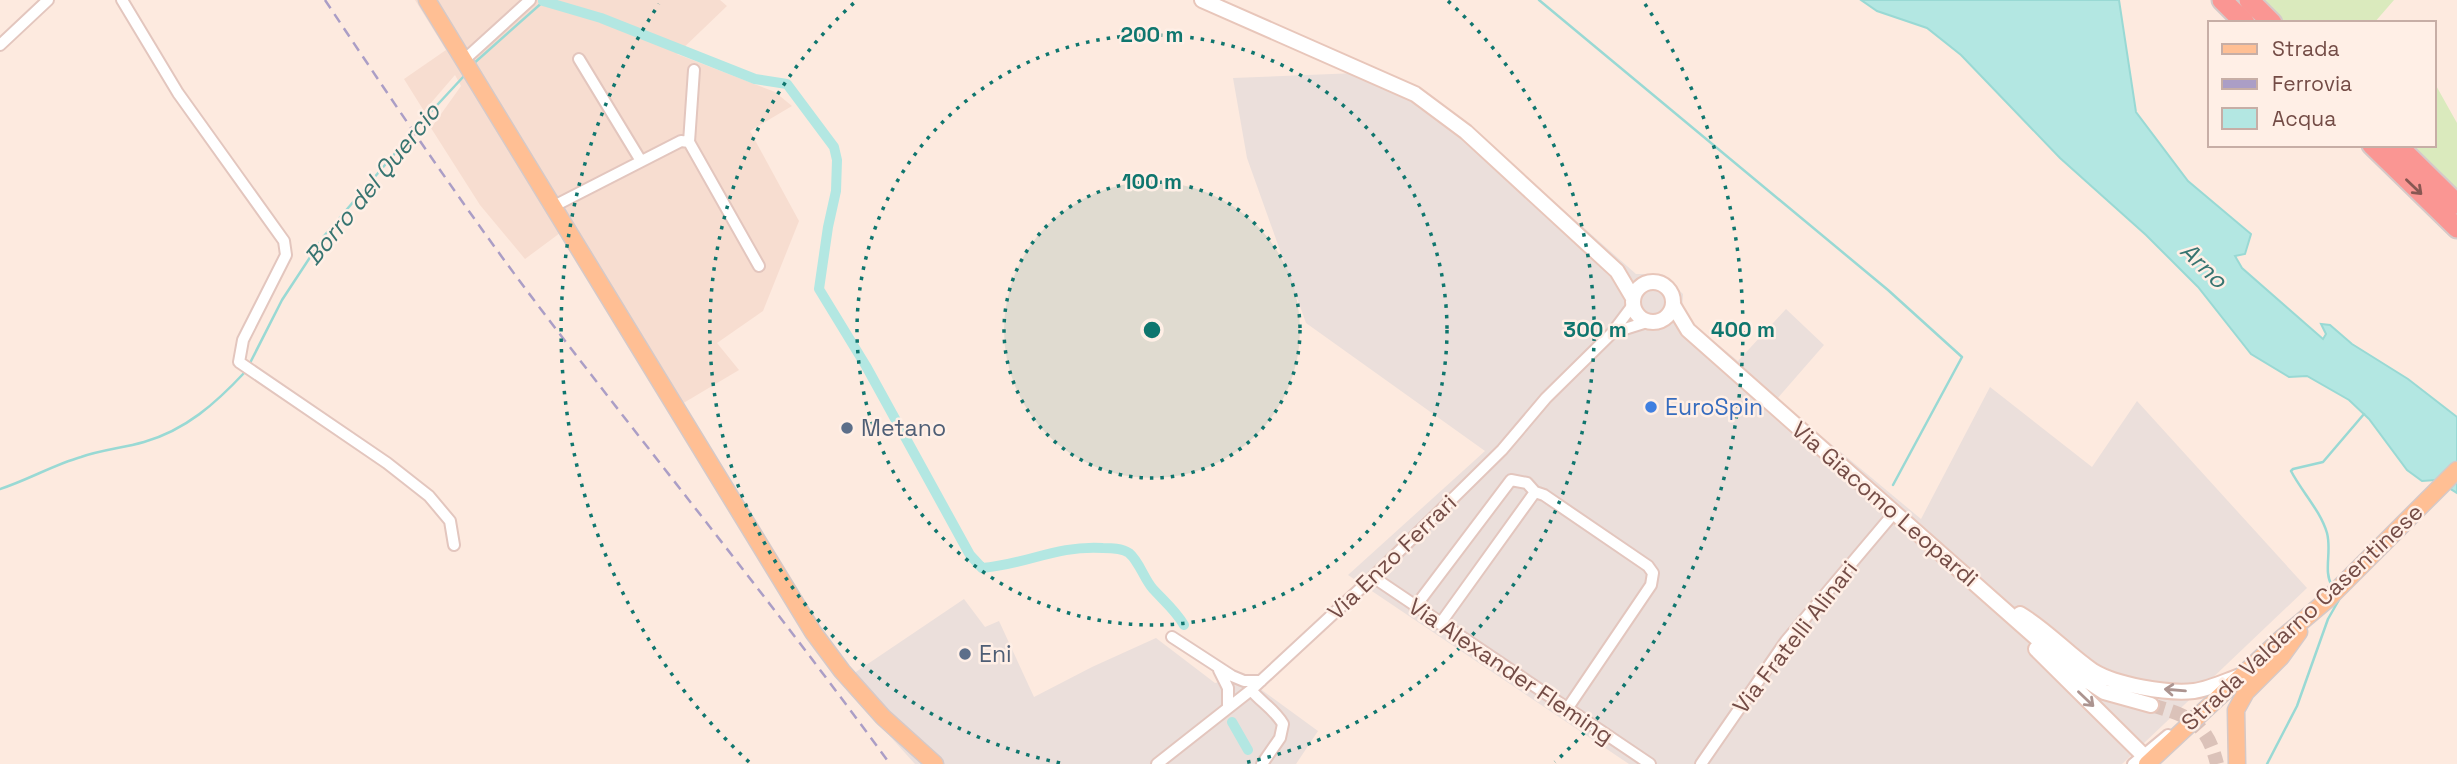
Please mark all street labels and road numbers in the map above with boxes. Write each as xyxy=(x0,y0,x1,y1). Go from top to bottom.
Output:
street label: Via Giacomo Leopardi xyxy=(1785,415,1985,593)
street label: Via Enzo Ferrari xyxy=(1321,488,1463,626)
street label: Strada Valdarno Casentinese xyxy=(2175,497,2429,737)
street label: Via Fratelli Alinari xyxy=(1726,555,1864,719)
street label: Via Alexander Fleming xyxy=(1403,591,1619,751)

